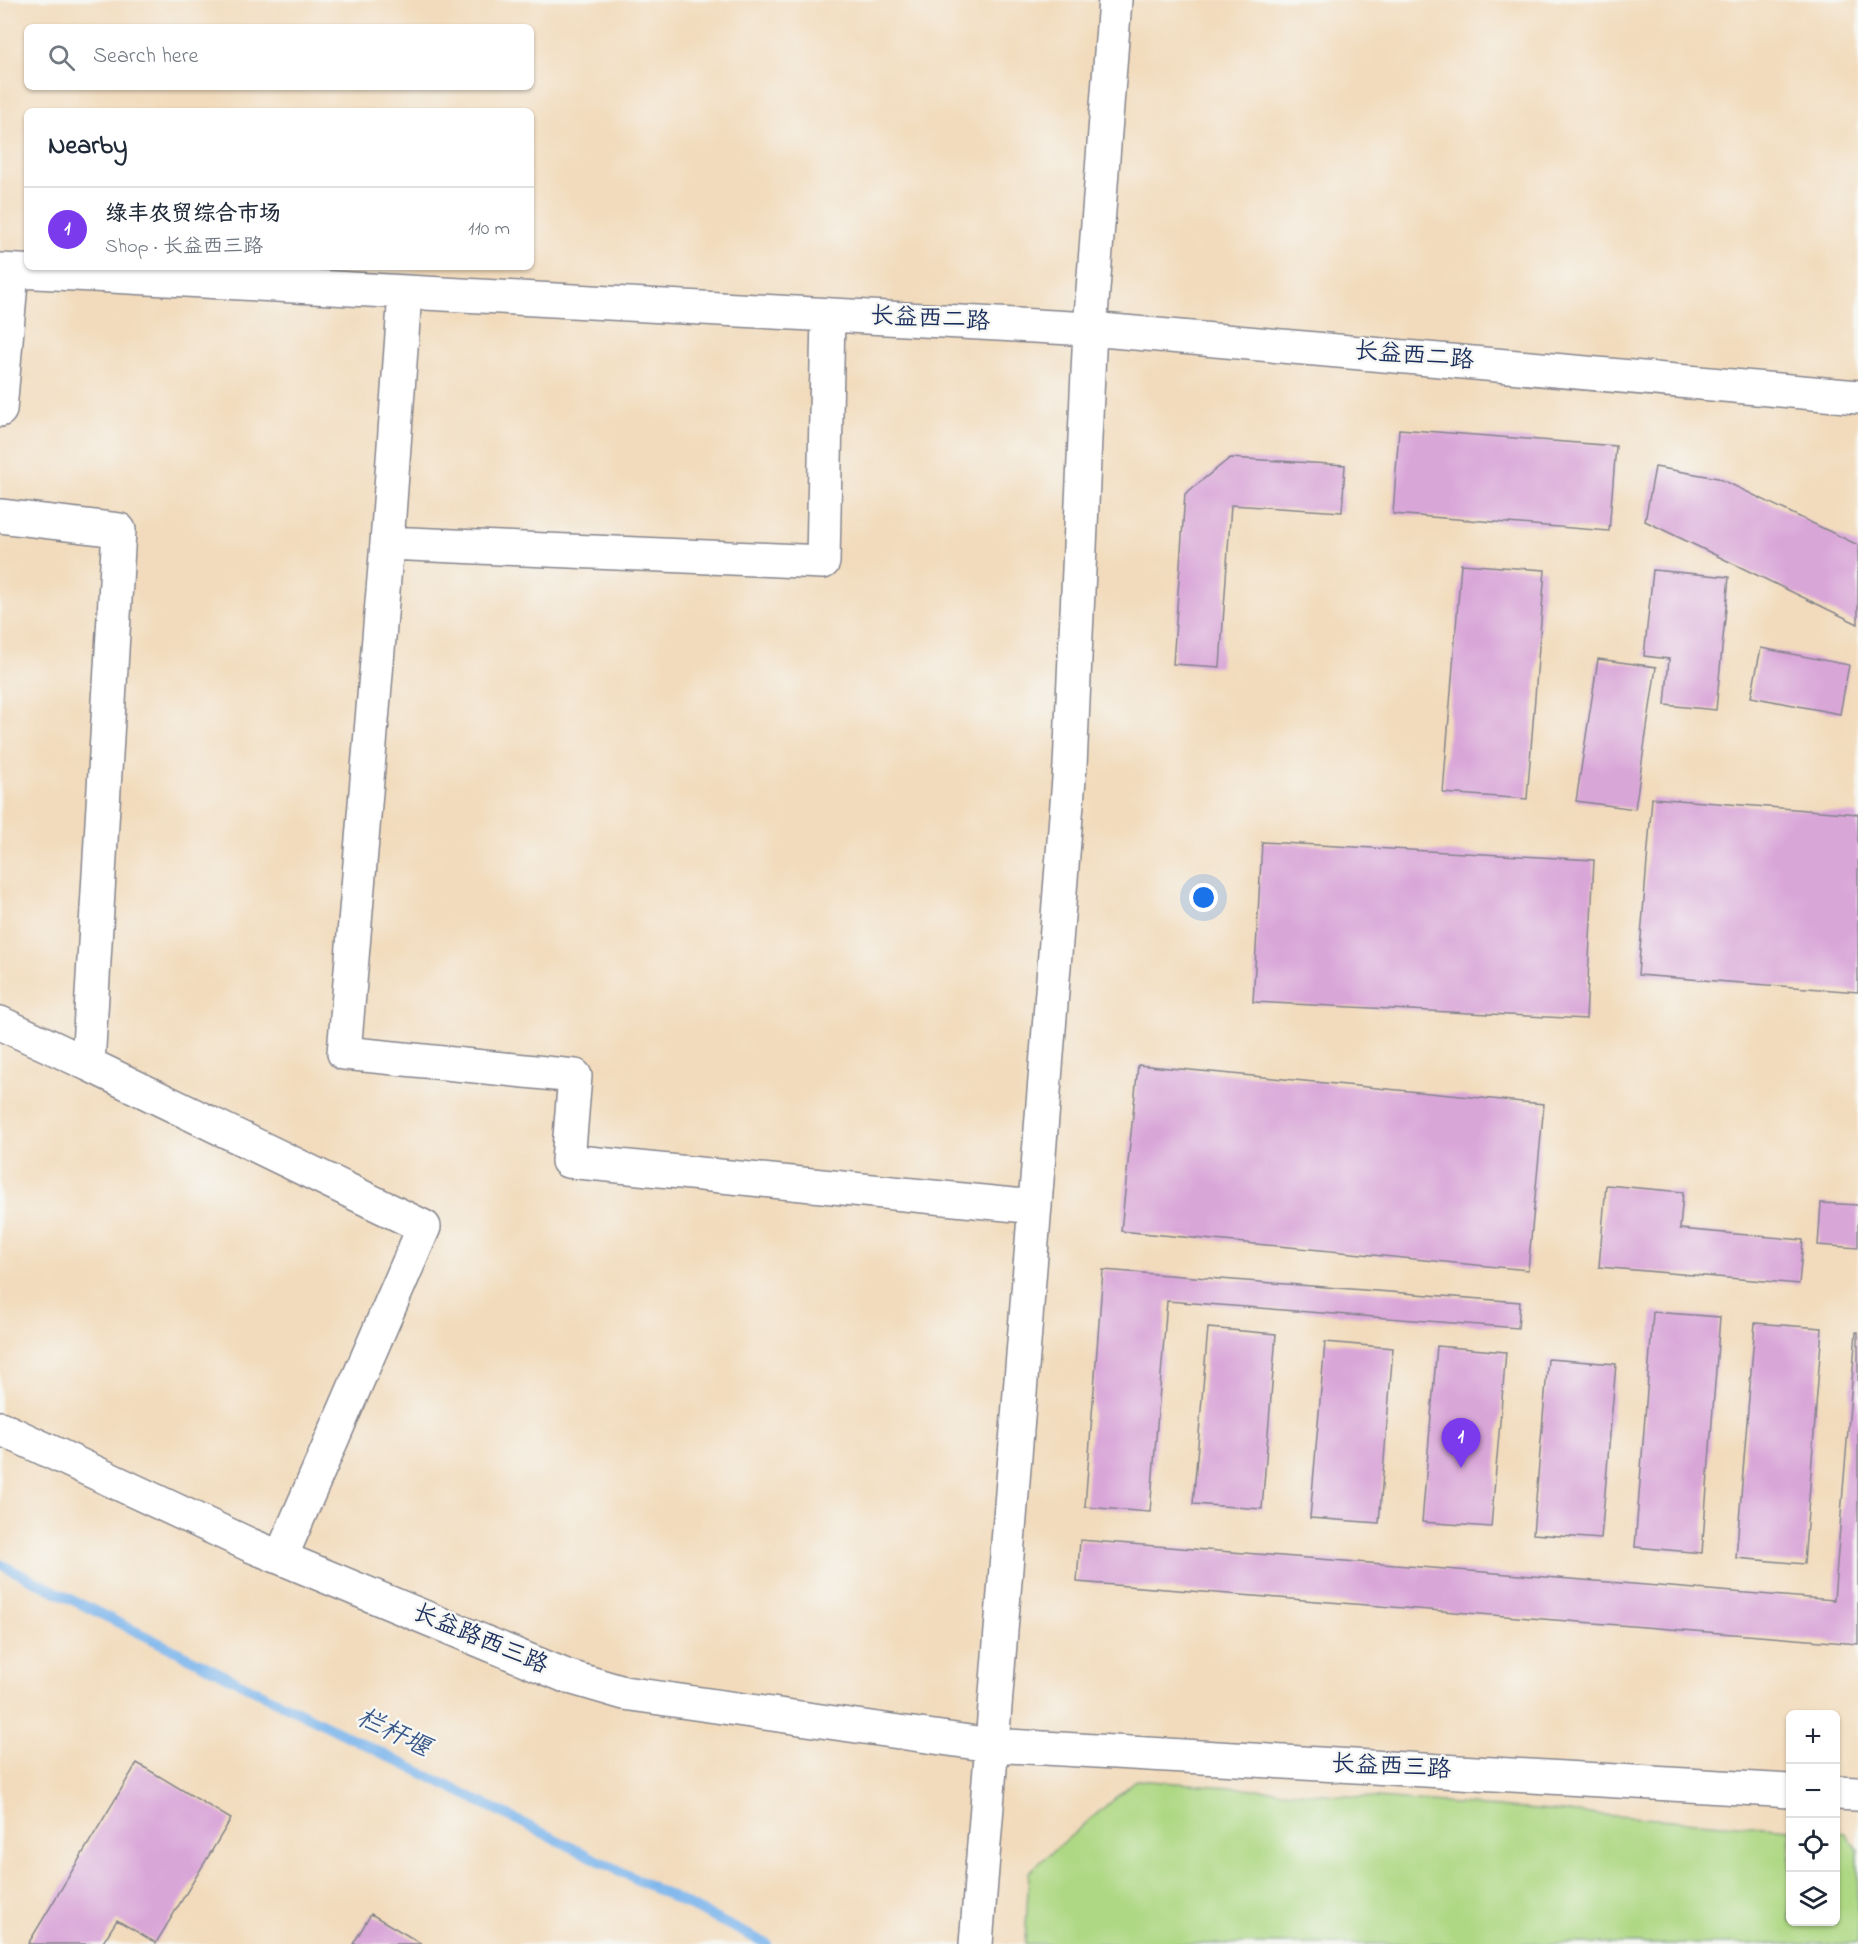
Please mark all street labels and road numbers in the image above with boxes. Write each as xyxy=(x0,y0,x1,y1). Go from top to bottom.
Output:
street label: 长益西二路 xyxy=(869,299,991,341)
street label: 长益西二路 xyxy=(1353,334,1475,380)
street label: 长益路西三路 xyxy=(407,1596,553,1684)
street label: 长益西三路 xyxy=(1330,1747,1452,1789)

